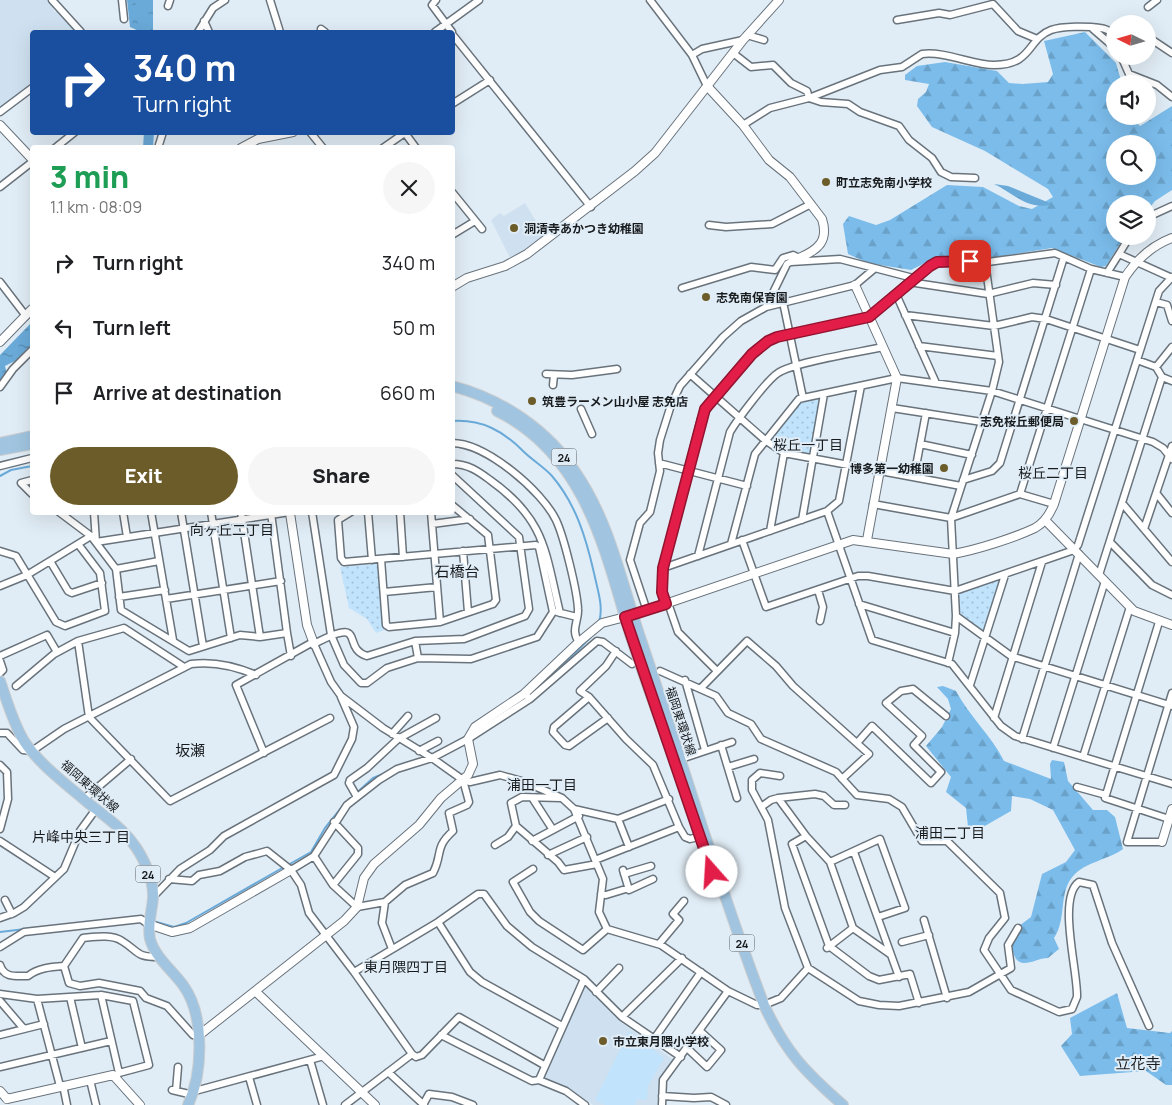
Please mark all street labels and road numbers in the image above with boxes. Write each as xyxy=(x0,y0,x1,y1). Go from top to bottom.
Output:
road number: 24 xyxy=(552,448,576,466)
street label: 福岡東環状線 xyxy=(662,684,700,758)
street label: 福岡東環状線 xyxy=(57,756,123,816)
road number: 24 xyxy=(136,866,160,882)
road number: 24 xyxy=(730,934,754,951)

